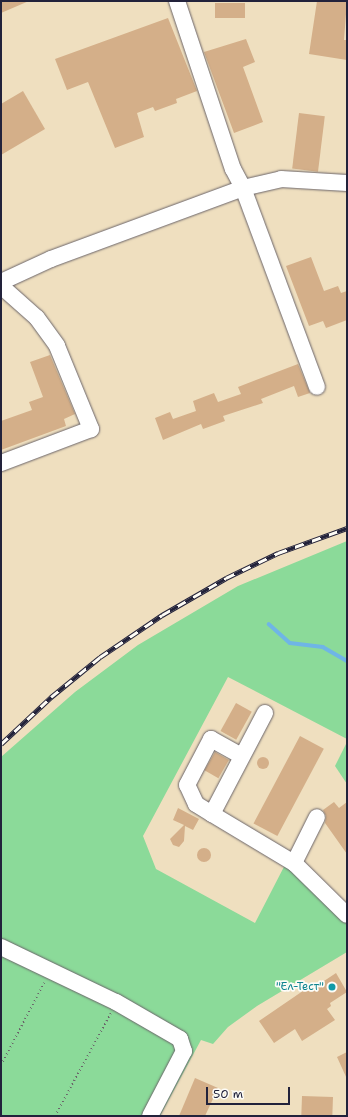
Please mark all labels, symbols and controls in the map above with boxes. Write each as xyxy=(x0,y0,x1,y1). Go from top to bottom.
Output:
place label: "Ел-Тест" xyxy=(276,980,324,994)
marker: "Ел-Тест" xyxy=(327,982,337,992)
scale bar xyxy=(208,1079,292,1105)
text: 50 m xyxy=(213,1086,243,1102)

